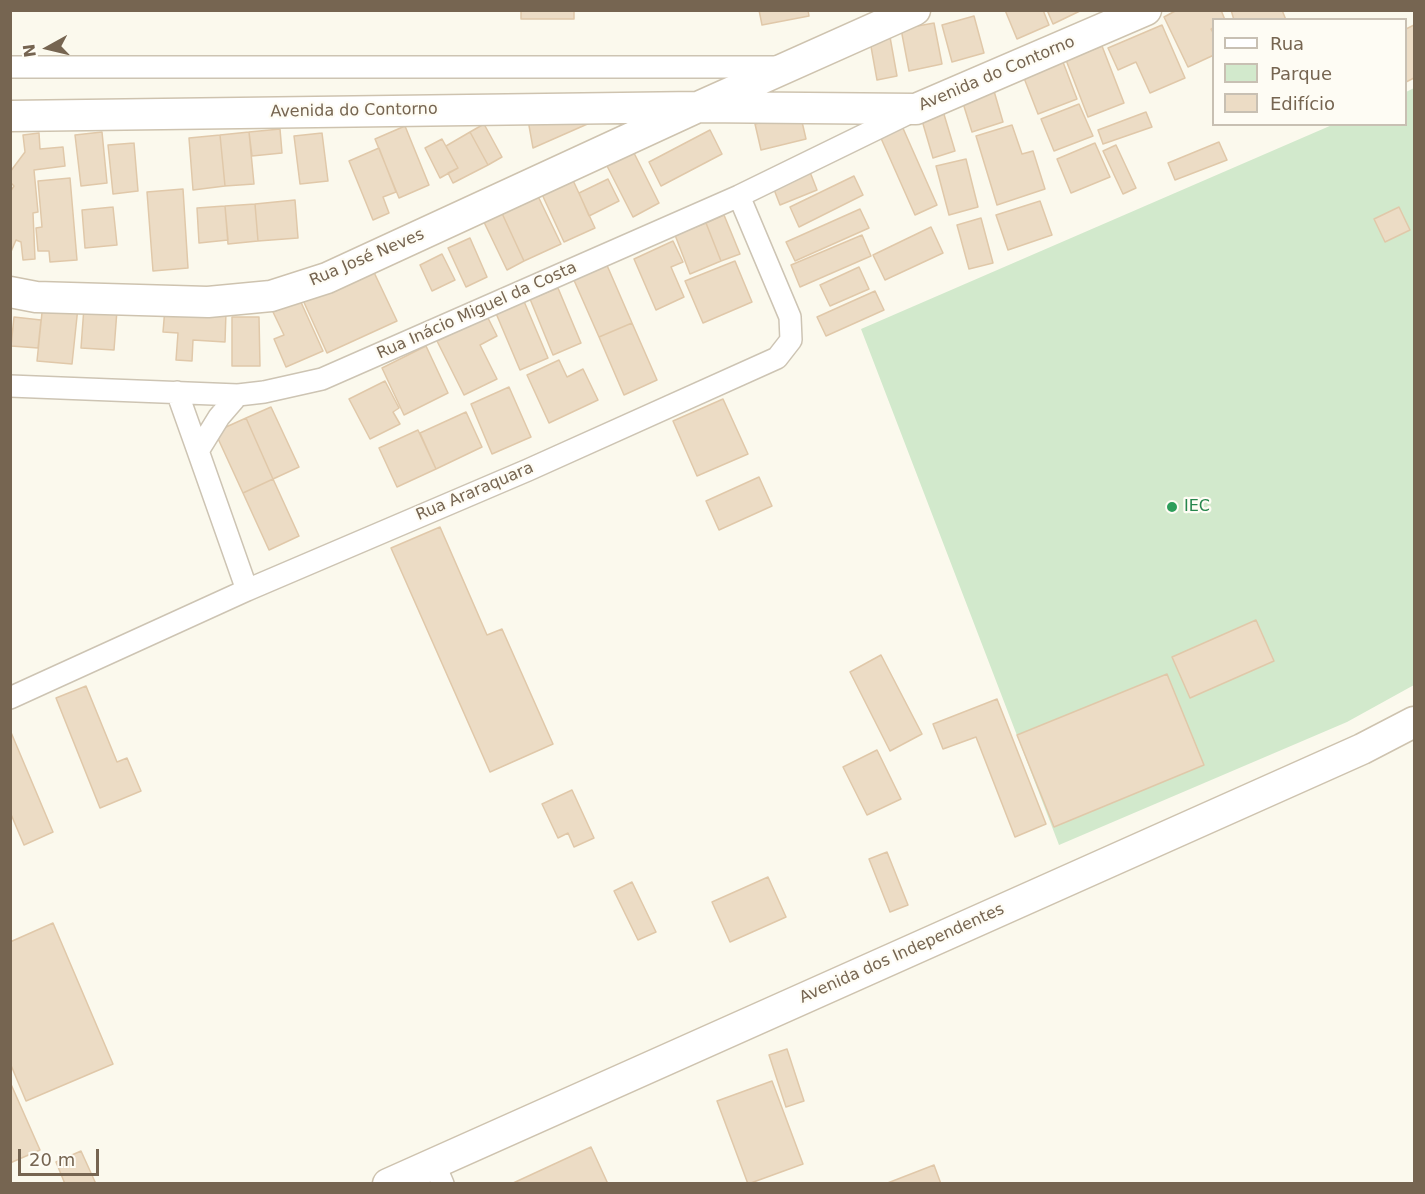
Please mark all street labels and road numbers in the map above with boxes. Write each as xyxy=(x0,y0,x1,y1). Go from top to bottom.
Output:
street label: Avenida do Contorno xyxy=(916,32,1078,116)
street label: Avenida do Contorno xyxy=(270,100,438,122)
street label: Rua José Neves xyxy=(307,225,427,291)
street label: Rua Inácio Miguel da Costa xyxy=(374,258,580,364)
street label: Rua Araraquara xyxy=(413,459,537,525)
street label: Avenida dos Independentes xyxy=(797,900,1007,1008)

